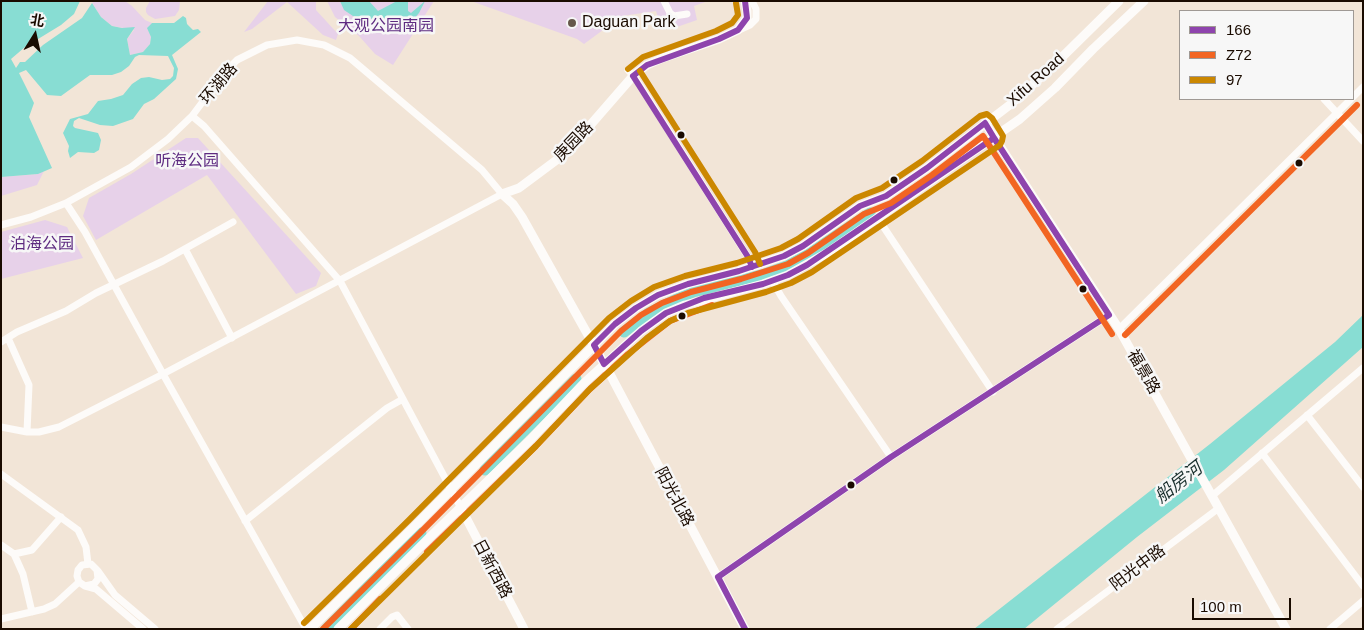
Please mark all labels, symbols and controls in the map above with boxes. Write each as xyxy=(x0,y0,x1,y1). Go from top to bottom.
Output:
north arrow xyxy=(10,10,60,60)
legend xyxy=(1179,10,1354,100)
text: 北 xyxy=(29,11,46,29)
place label: Daguan Park xyxy=(582,13,675,33)
park label: 大观公园南园 xyxy=(338,17,434,37)
marker: Daguan Park xyxy=(566,17,578,29)
text: 166 xyxy=(1226,21,1251,38)
text: Z72 xyxy=(1226,46,1252,63)
street label: Xifu Road xyxy=(1003,49,1069,111)
street label: 环湖路 xyxy=(196,59,242,109)
text: 97 xyxy=(1226,71,1243,88)
street label: 庚园路 xyxy=(550,118,598,166)
unlabelled marker xyxy=(676,130,686,140)
park label: 听海公园 xyxy=(155,152,219,172)
unlabelled marker xyxy=(1294,158,1304,168)
unlabelled marker xyxy=(889,175,899,185)
park label: 泊海公园 xyxy=(10,235,74,255)
unlabelled marker xyxy=(1078,284,1088,294)
unlabelled marker xyxy=(677,311,687,321)
street label: 福景路 xyxy=(1123,346,1163,398)
water label: 船房河 xyxy=(1151,458,1207,508)
street label: 阳光北路 xyxy=(651,464,697,530)
unlabelled marker xyxy=(846,480,856,490)
street label: 日新西路 xyxy=(469,536,515,602)
street label: 阳光中路 xyxy=(1107,541,1169,595)
scale bar xyxy=(1194,588,1293,620)
text: 100 m xyxy=(1200,598,1242,615)

